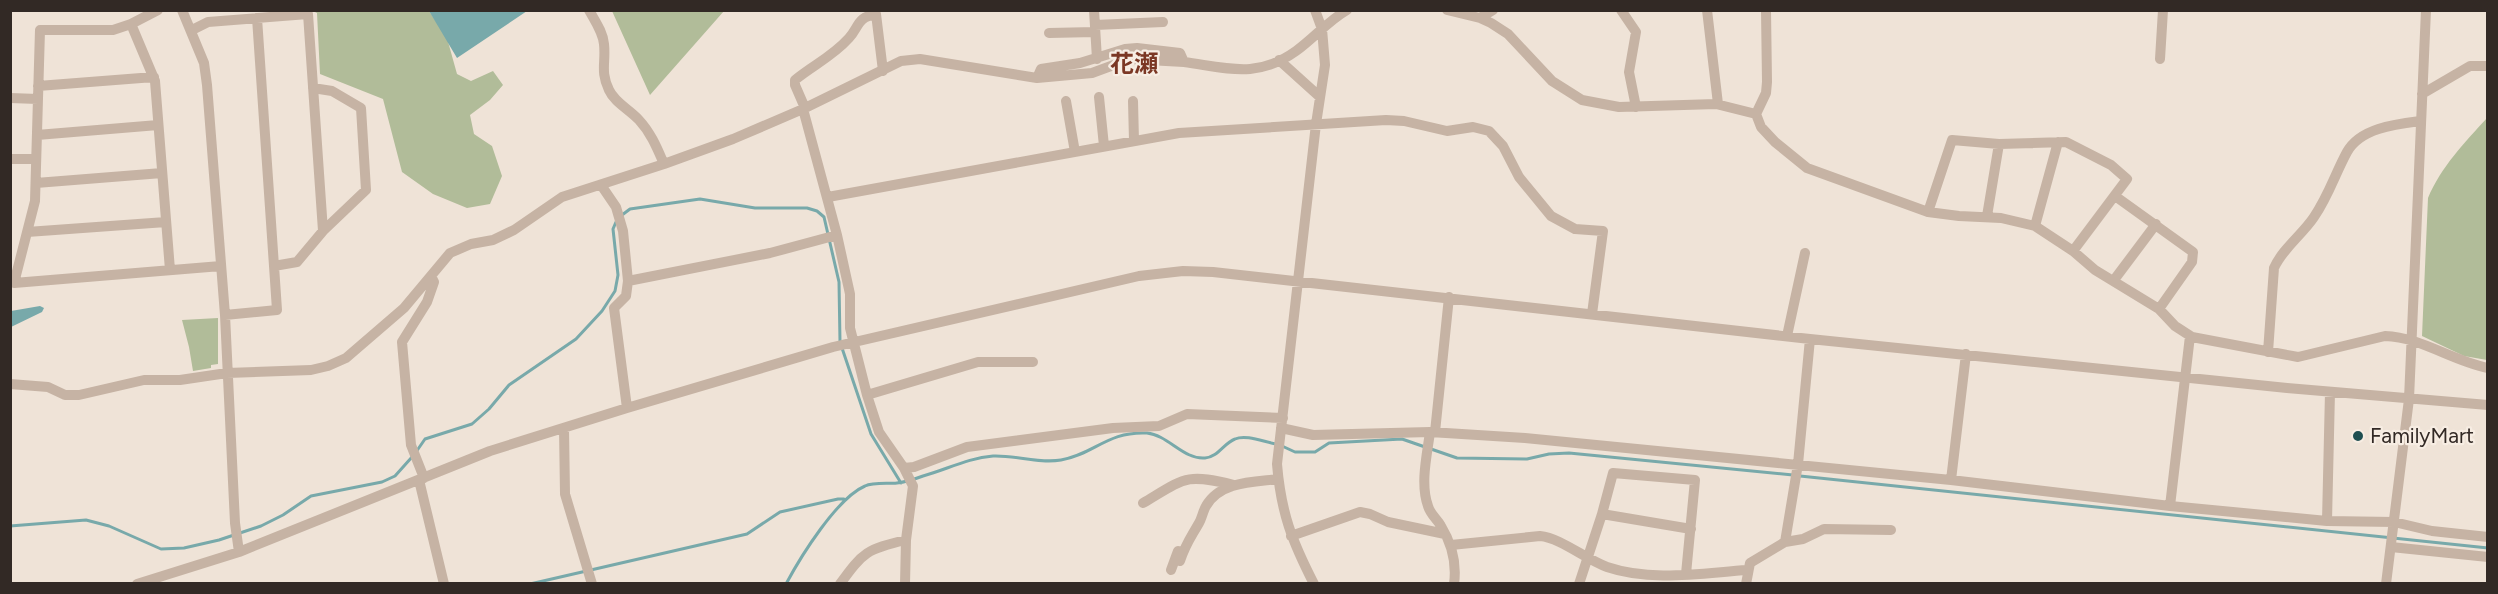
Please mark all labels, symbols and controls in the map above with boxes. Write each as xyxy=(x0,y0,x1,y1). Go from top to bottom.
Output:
district label: 花瀬 xyxy=(1110,49,1158,78)
place label: FamilyMart xyxy=(2370,423,2474,448)
marker: FamilyMart xyxy=(2351,429,2365,443)

